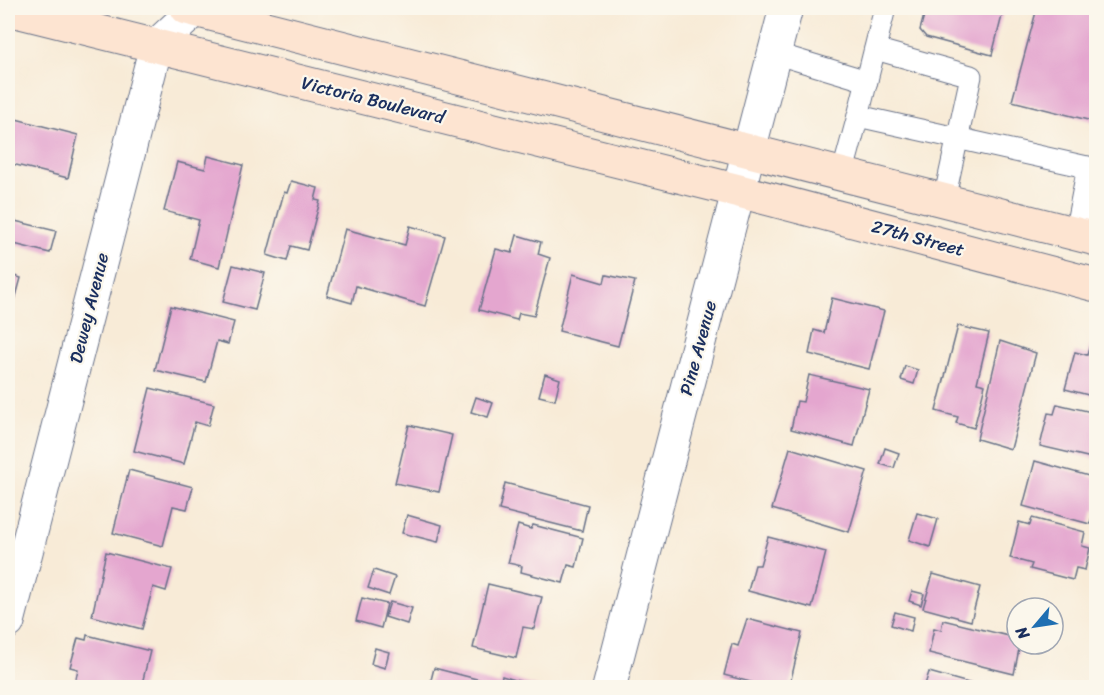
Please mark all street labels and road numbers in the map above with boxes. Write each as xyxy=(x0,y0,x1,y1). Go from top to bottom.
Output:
street label: Victoria Boulevard xyxy=(298,67,449,134)
street label: 27th Street xyxy=(868,210,968,266)
street label: Dewey Avenue xyxy=(60,249,118,367)
street label: Pine Avenue xyxy=(670,297,726,399)

